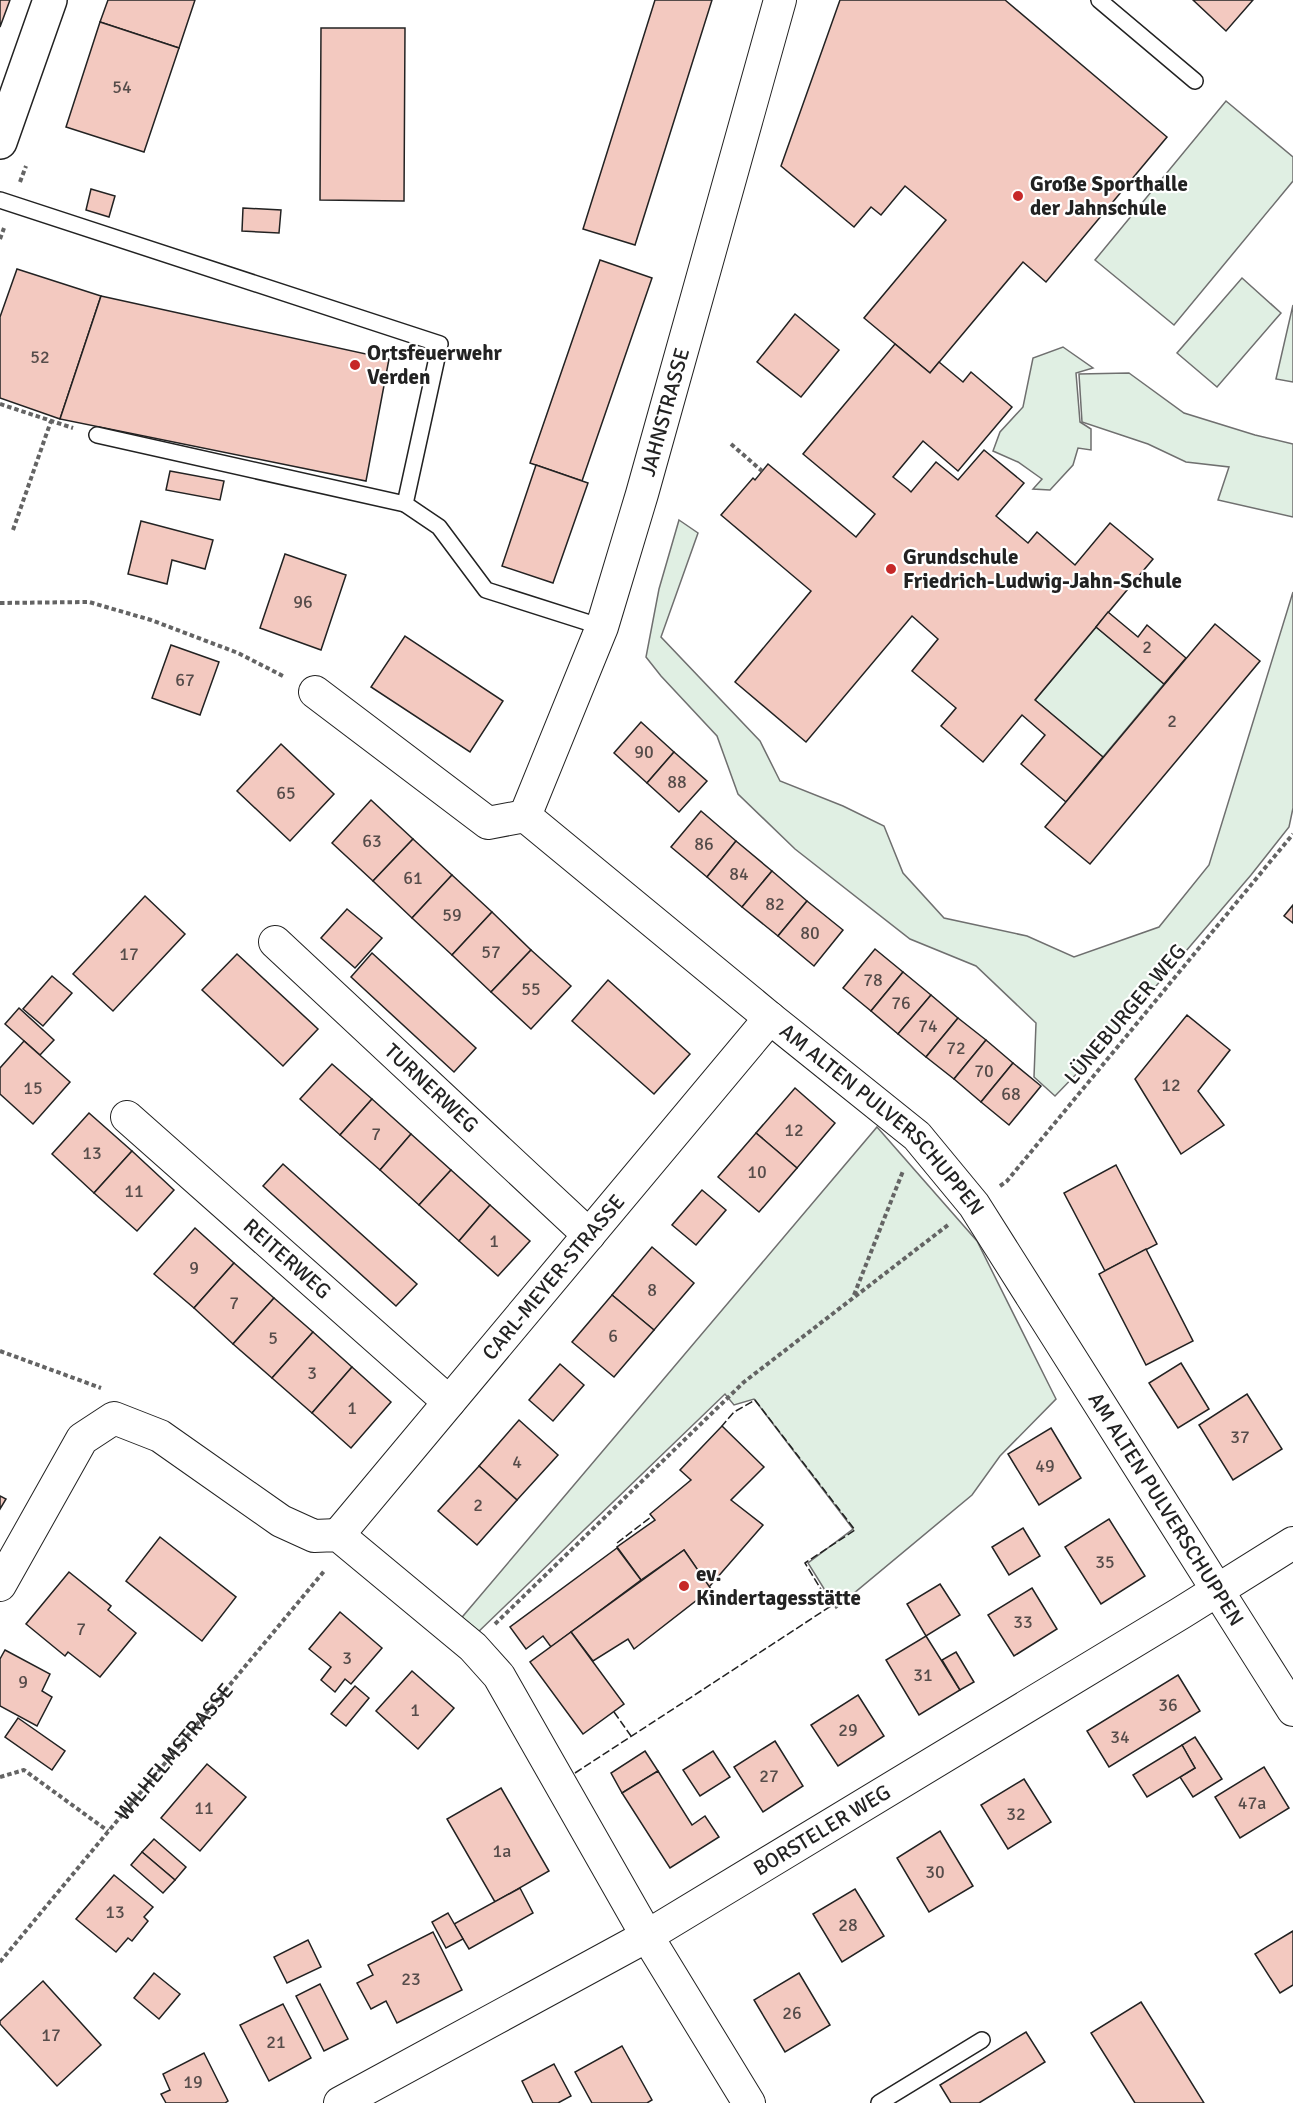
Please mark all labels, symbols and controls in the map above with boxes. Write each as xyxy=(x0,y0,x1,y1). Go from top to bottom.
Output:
house number: 54 xyxy=(112,76,132,98)
place label: Große Sporthalle der Jahnschule xyxy=(1030,171,1188,221)
marker: Große Sporthalle der Jahnschule xyxy=(1011,189,1025,203)
place label: Ortsfeuerwehr Verden xyxy=(367,340,503,390)
street label: JAHNSTRASSE xyxy=(635,345,695,479)
house number: 52 xyxy=(30,346,50,368)
marker: Ortsfeuerwehr Verden xyxy=(348,358,362,372)
place label: Grundschule Friedrich-Ludwig-Jahn-Schule xyxy=(903,544,1182,594)
marker: Grundschule Friedrich-Ludwig-Jahn-Schule xyxy=(884,562,898,576)
house number: 96 xyxy=(293,591,313,613)
house number: 2 xyxy=(1142,636,1152,658)
house number: 67 xyxy=(175,669,195,691)
house number: 2 xyxy=(1167,710,1177,732)
house number: 90 xyxy=(634,741,654,763)
house number: 88 xyxy=(667,771,687,793)
house number: 65 xyxy=(276,782,296,804)
house number: 63 xyxy=(362,830,382,852)
house number: 86 xyxy=(694,833,714,855)
house number: 84 xyxy=(729,863,749,885)
house number: 61 xyxy=(403,867,423,889)
house number: 82 xyxy=(765,893,785,915)
house number: 59 xyxy=(442,904,462,926)
house number: 80 xyxy=(800,922,820,944)
street label: LÜNEBURGER WEG xyxy=(1059,938,1191,1090)
house number: 57 xyxy=(481,941,501,963)
house number: 17 xyxy=(119,943,139,965)
house number: 78 xyxy=(863,969,883,991)
house number: 55 xyxy=(521,978,541,1000)
house number: 76 xyxy=(891,992,911,1014)
house number: 74 xyxy=(918,1015,938,1037)
street label: AM ALTEN PULVERSCHUPPEN xyxy=(774,1018,990,1220)
house number: 72 xyxy=(946,1037,966,1059)
street label: TURNERWEG xyxy=(379,1038,484,1138)
house number: 70 xyxy=(974,1060,994,1082)
house number: 12 xyxy=(1161,1074,1181,1096)
house number: 15 xyxy=(23,1077,43,1099)
house number: 68 xyxy=(1001,1083,1021,1105)
house number: 12 xyxy=(784,1119,804,1141)
house number: 7 xyxy=(371,1123,381,1145)
house number: 13 xyxy=(82,1142,102,1164)
house number: 10 xyxy=(747,1161,767,1183)
house number: 11 xyxy=(124,1180,144,1202)
street label: CARL-MEYER-STRASSE xyxy=(477,1189,630,1365)
street label: REITERWEG xyxy=(238,1213,336,1305)
house number: 1 xyxy=(489,1230,499,1252)
house number: 9 xyxy=(189,1257,199,1279)
house number: 8 xyxy=(647,1279,657,1301)
house number: 7 xyxy=(229,1292,239,1314)
house number: 6 xyxy=(608,1325,618,1347)
house number: 5 xyxy=(268,1327,278,1349)
house number: 3 xyxy=(307,1362,317,1384)
street label: AM ALTEN PULVERSCHUPPEN xyxy=(1083,1388,1250,1631)
house number: 1 xyxy=(347,1397,357,1419)
house number: 37 xyxy=(1230,1426,1250,1448)
house number: 4 xyxy=(512,1451,522,1473)
house number: 49 xyxy=(1035,1455,1055,1477)
house number: 2 xyxy=(473,1494,483,1516)
house number: 35 xyxy=(1095,1551,1115,1573)
place label: ev. Kindertagesstätte xyxy=(696,1561,861,1611)
marker: ev. Kindertagesstätte xyxy=(677,1579,691,1593)
house number: 33 xyxy=(1013,1611,1033,1633)
house number: 7 xyxy=(76,1618,86,1640)
house number: 3 xyxy=(342,1647,352,1669)
house number: 31 xyxy=(913,1664,933,1686)
house number: 9 xyxy=(18,1671,28,1693)
street label: WILHELMSTRASSE xyxy=(110,1678,239,1826)
house number: 36 xyxy=(1158,1694,1178,1716)
house number: 1 xyxy=(410,1699,420,1721)
house number: 29 xyxy=(838,1719,858,1741)
house number: 34 xyxy=(1110,1726,1130,1748)
house number: 27 xyxy=(759,1765,779,1787)
street label: BORSTELER WEG xyxy=(749,1779,895,1881)
house number: 47a xyxy=(1238,1792,1266,1814)
house number: 11 xyxy=(194,1797,214,1819)
house number: 32 xyxy=(1006,1803,1026,1825)
house number: 1a xyxy=(493,1840,511,1862)
house number: 30 xyxy=(925,1861,945,1883)
house number: 13 xyxy=(105,1901,125,1923)
house number: 28 xyxy=(838,1914,858,1936)
house number: 23 xyxy=(401,1968,421,1990)
house number: 26 xyxy=(782,2002,802,2024)
house number: 17 xyxy=(41,2024,61,2046)
house number: 21 xyxy=(266,2031,286,2053)
house number: 19 xyxy=(183,2071,203,2093)

